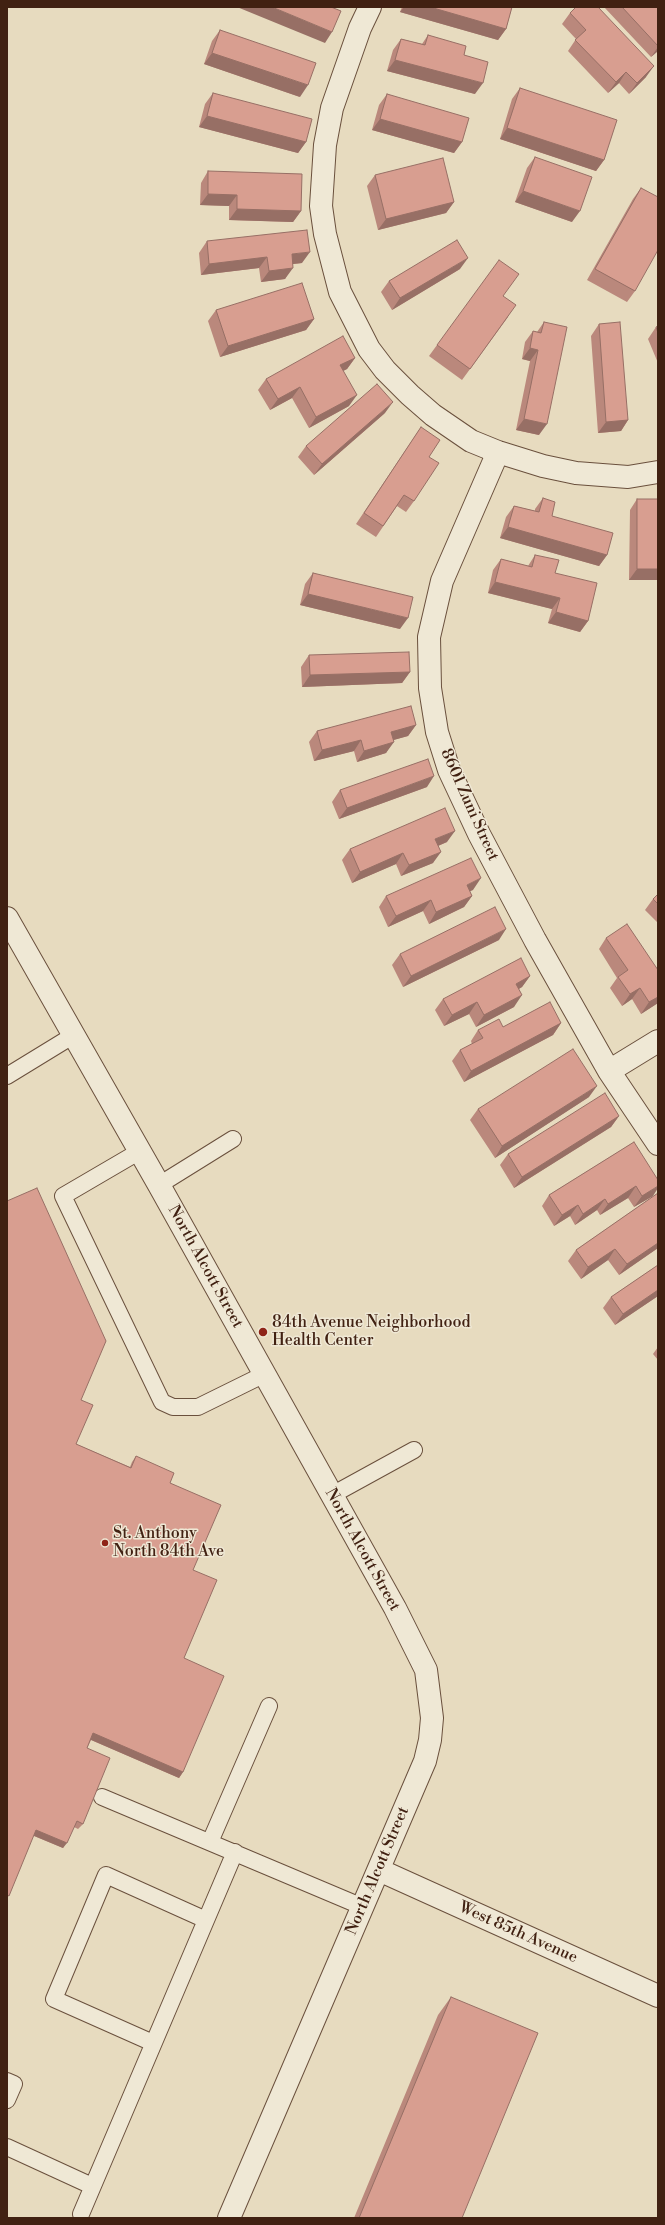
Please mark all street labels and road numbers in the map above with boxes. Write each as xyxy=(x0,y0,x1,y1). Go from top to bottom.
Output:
street label: 8601 Zuni Street xyxy=(436,746,502,864)
street label: North Alcott Street xyxy=(163,1202,247,1332)
street label: North Alcott Street xyxy=(320,1485,404,1615)
street label: North Alcott Street xyxy=(342,1804,414,1938)
street label: West 85th Avenue xyxy=(456,1898,580,1968)

